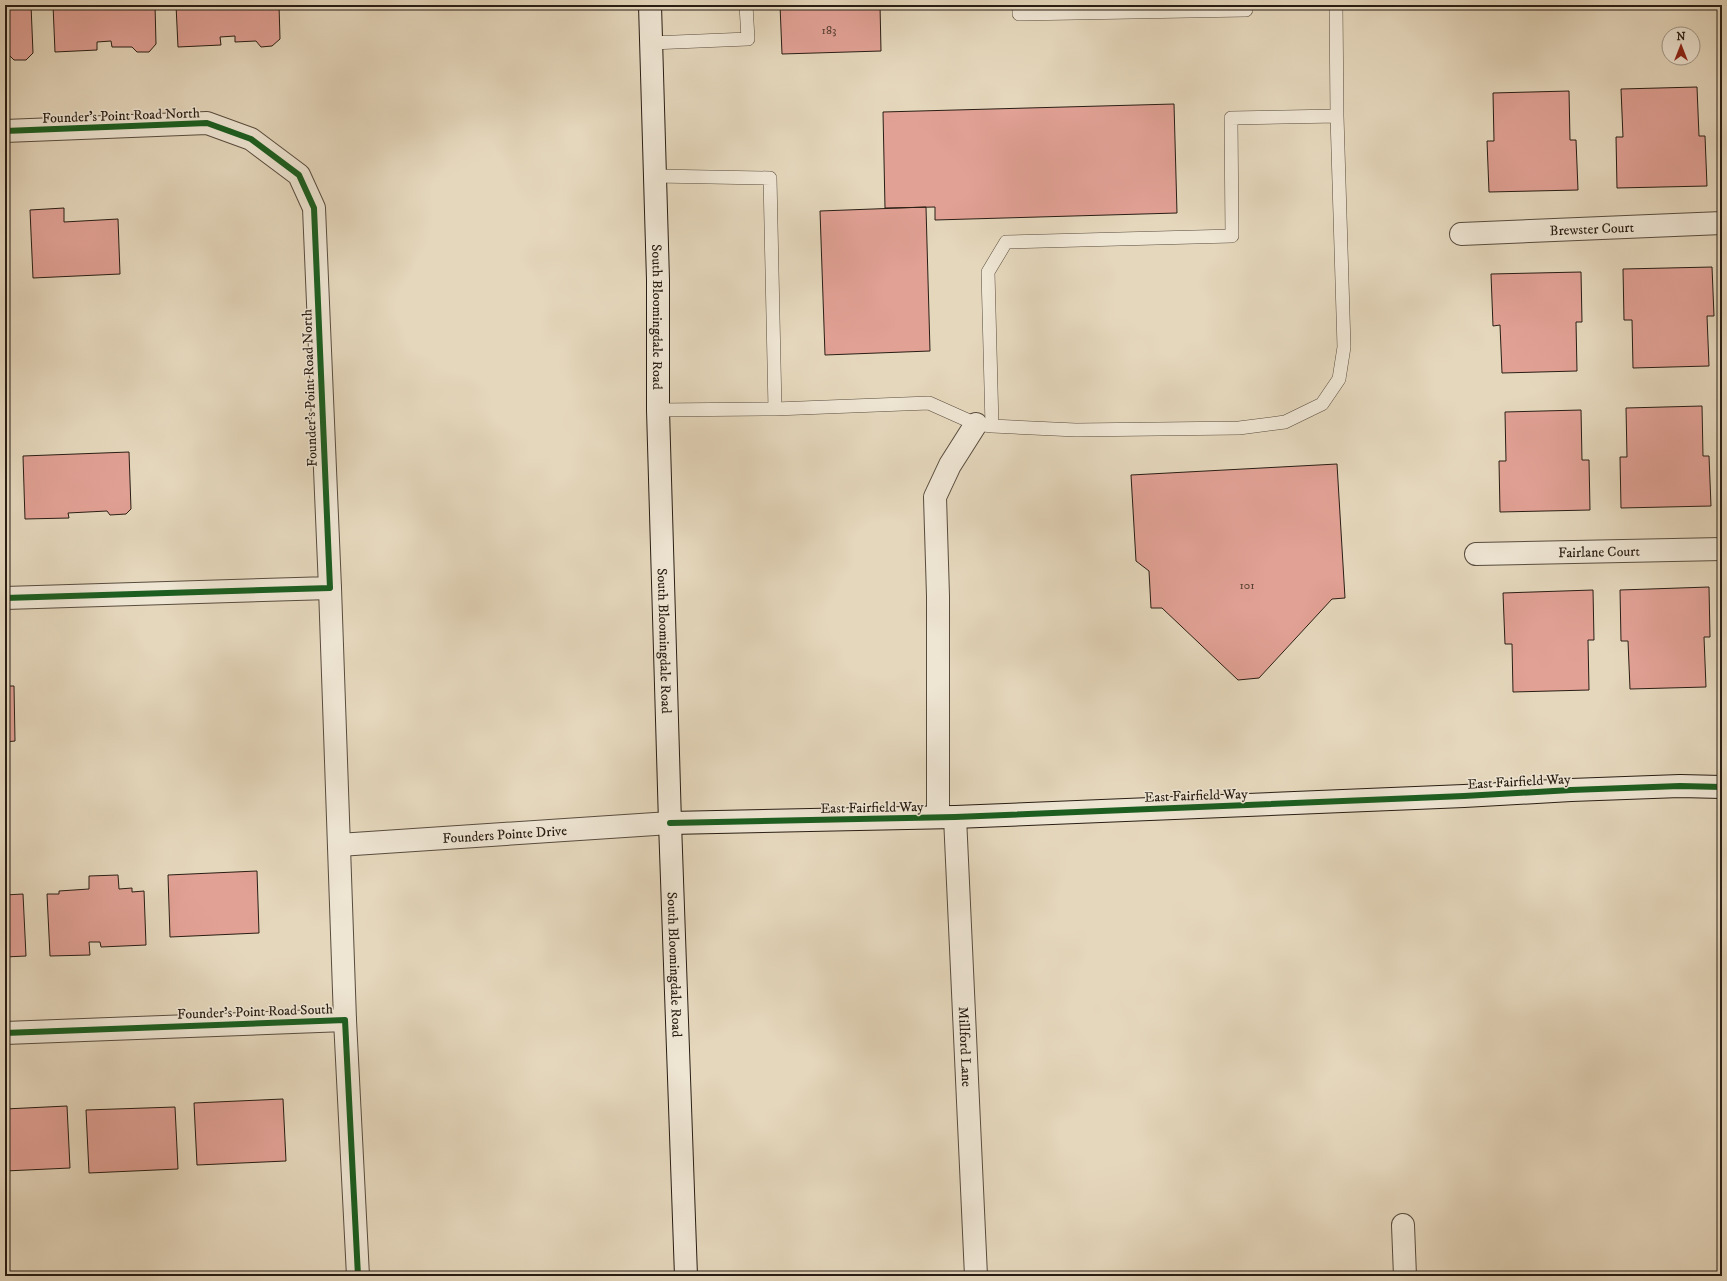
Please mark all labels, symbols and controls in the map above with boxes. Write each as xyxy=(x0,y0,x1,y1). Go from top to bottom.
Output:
house number: 183 xyxy=(822,23,836,38)
north arrow xyxy=(1661,26,1701,66)
text: N xyxy=(1676,30,1686,44)
street label: Founder's Point Road North xyxy=(42,104,201,128)
street label: Brewster Court xyxy=(1549,219,1635,240)
street label: South Bloomingdale Road xyxy=(647,244,666,390)
street label: Founder's Point Road North xyxy=(298,308,322,467)
street label: Fairlane Court xyxy=(1558,543,1641,562)
street label: South Bloomingdale Road xyxy=(653,568,675,714)
house number: 101 xyxy=(1239,578,1255,593)
street label: East Fairfield Way xyxy=(1467,770,1571,794)
street label: East Fairfield Way xyxy=(1144,785,1248,807)
street label: East Fairfield Way xyxy=(820,798,924,818)
street label: Founders Pointe Drive xyxy=(442,822,568,848)
street label: South Bloomingdale Road xyxy=(662,892,686,1038)
street label: Founder's Point Road South xyxy=(177,1000,334,1024)
street label: Millford Lane xyxy=(954,1006,975,1088)

